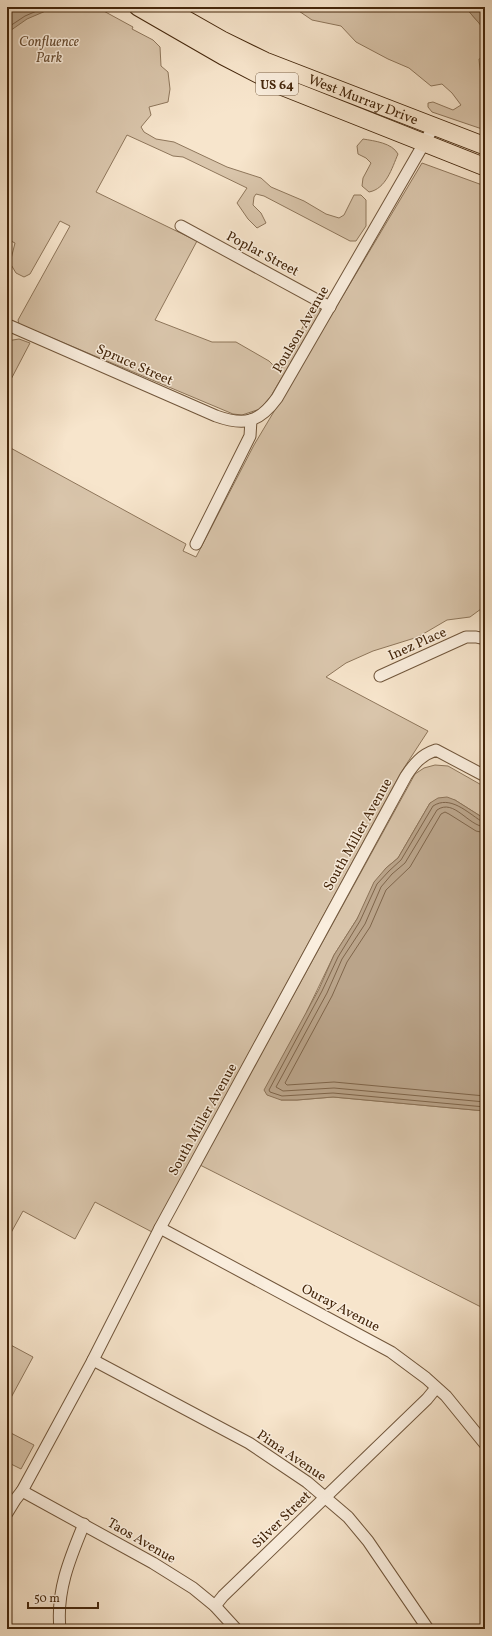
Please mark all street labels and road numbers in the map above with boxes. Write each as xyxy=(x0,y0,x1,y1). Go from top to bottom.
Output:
street label: West Murray Drive xyxy=(305,71,421,130)
road number: US 64 xyxy=(256,73,298,95)
street label: Poplar Street xyxy=(223,227,302,281)
street label: Poulson Avenue xyxy=(269,282,334,377)
street label: Spruce Street xyxy=(93,340,176,391)
street label: Inez Place xyxy=(385,623,450,666)
street label: South Miller Avenue xyxy=(319,775,397,894)
street label: South Miller Avenue xyxy=(164,1060,242,1179)
street label: Ouray Avenue xyxy=(298,1280,383,1337)
street label: Pima Avenue xyxy=(253,1426,330,1487)
street label: Silver Street xyxy=(248,1487,316,1553)
street label: Taos Avenue xyxy=(103,1514,179,1569)

